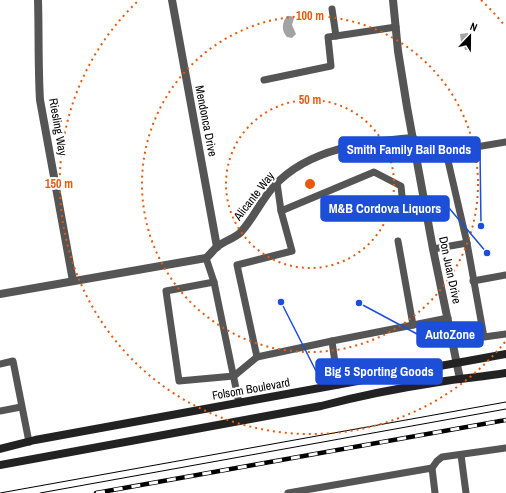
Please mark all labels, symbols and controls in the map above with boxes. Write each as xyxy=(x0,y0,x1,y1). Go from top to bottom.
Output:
text: 100 m xyxy=(296,8,324,24)
north arrow xyxy=(450,16,490,56)
text: N xyxy=(468,19,479,34)
street label: Mendonca Drive xyxy=(191,84,221,158)
text: 50 m xyxy=(299,92,321,108)
street label: Riesling Way xyxy=(45,97,71,157)
callout: Smith Family Bail Bonds xyxy=(339,137,480,162)
text: Smith Family Bail Bonds xyxy=(347,141,471,158)
street label: Alicante Way xyxy=(229,168,278,224)
text: 150 m xyxy=(45,176,73,192)
centre of rings xyxy=(303,177,317,191)
callout: M&B Cordova Liquors xyxy=(321,196,449,221)
text: M&B Cordova Liquors xyxy=(329,200,441,217)
street label: Don Juan Drive xyxy=(435,235,465,305)
callout: AutoZone xyxy=(417,322,483,347)
text: AutoZone xyxy=(425,326,475,343)
callout: Big 5 Sporting Goods xyxy=(316,359,442,384)
text: Big 5 Sporting Goods xyxy=(324,363,434,380)
street label: Folsom Boulevard xyxy=(211,374,291,404)

